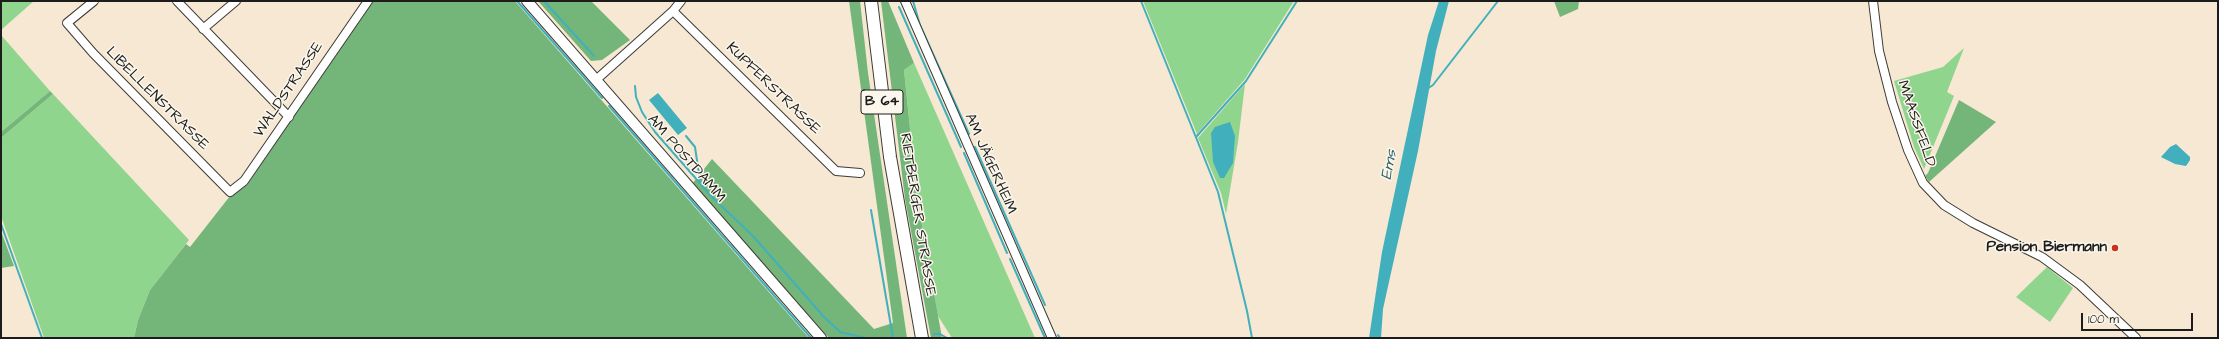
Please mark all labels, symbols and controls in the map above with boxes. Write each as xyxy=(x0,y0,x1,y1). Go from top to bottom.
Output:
street label: WALDSTRASSE xyxy=(250,39,328,141)
street label: KUPFERSTRASSE xyxy=(722,39,824,139)
street label: LIBELLENSTRASSE xyxy=(102,44,212,154)
street label: MAASSFELD xyxy=(1893,78,1939,170)
road number: B 64 xyxy=(861,90,903,114)
street label: AM POSTDAMM xyxy=(643,111,729,207)
street label: AM JÄGERHEIM xyxy=(960,111,1020,217)
street label: RIETBERGER STRASSE xyxy=(895,132,939,298)
water label: Ems xyxy=(1378,148,1402,182)
place label: Pension Biermann xyxy=(1986,239,2107,257)
marker: Pension Biermann xyxy=(2110,243,2120,253)
scale bar xyxy=(2083,305,2195,331)
text: 100 m xyxy=(2088,311,2119,328)

